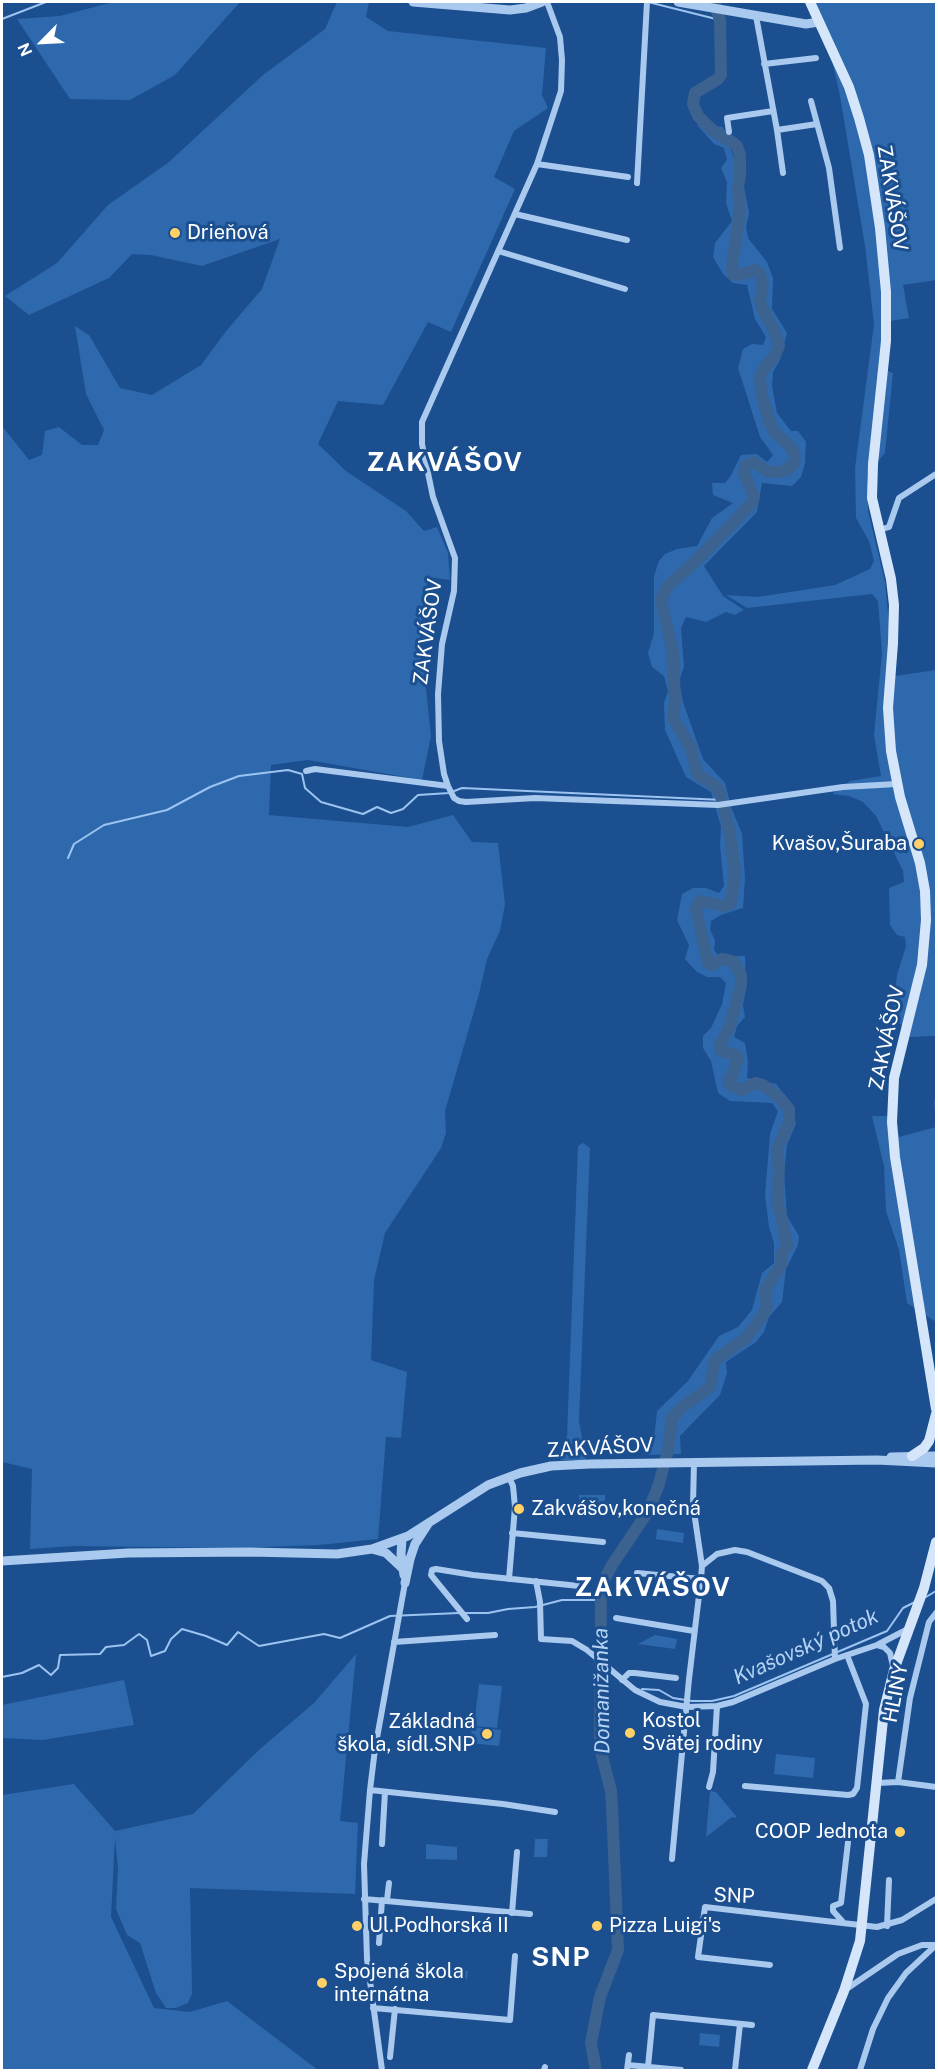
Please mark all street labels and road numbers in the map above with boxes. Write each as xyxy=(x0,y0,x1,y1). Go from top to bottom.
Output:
street label: ZAKVÁŠOV xyxy=(872,143,912,253)
street label: ZAKVÁŠOV xyxy=(409,577,447,687)
street label: ZAKVÁŠOV xyxy=(864,983,910,1093)
street label: ZAKVÁŠOV xyxy=(546,1433,654,1463)
street label: HLINY xyxy=(879,1661,913,1725)
street label: SNP xyxy=(713,1883,755,1909)

